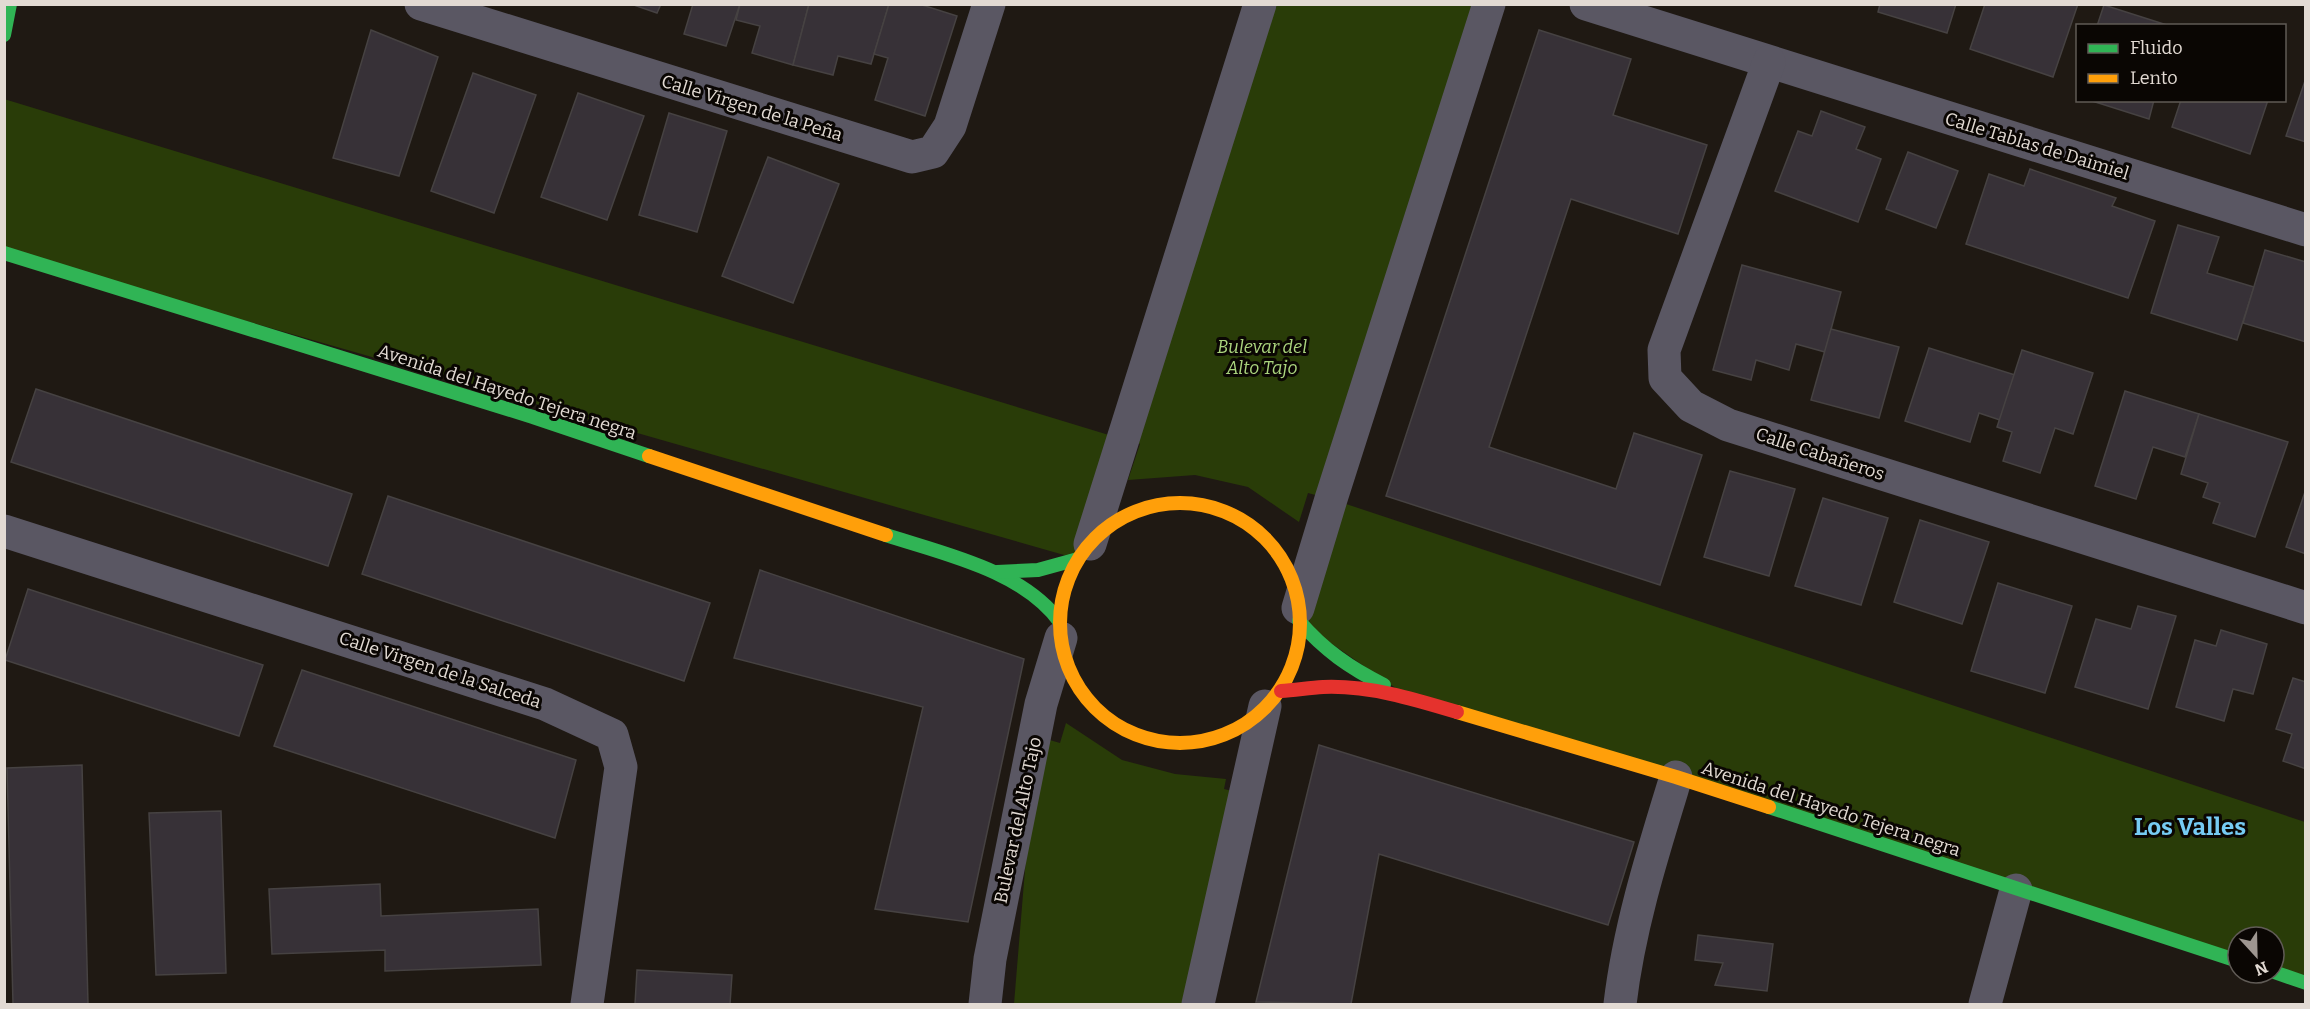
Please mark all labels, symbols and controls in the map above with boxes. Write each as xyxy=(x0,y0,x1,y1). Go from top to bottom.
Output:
legend xyxy=(2076,24,2286,102)
text: Fluido xyxy=(2130,37,2183,59)
text: Lento xyxy=(2130,67,2178,89)
street label: Calle Virgen de la Peña xyxy=(659,70,845,146)
street label: Calle Tablas de Daimiel xyxy=(1942,108,2132,184)
park label: Bulevar del Alto Tajo xyxy=(1217,336,1307,379)
street label: Avenida del Hayedo Tejera negra xyxy=(375,340,639,444)
street label: Calle Cabañeros xyxy=(1753,423,1887,485)
street label: Calle Virgen de la Salceda xyxy=(336,627,544,713)
street label: Bulevar del Alto Tajo xyxy=(990,735,1046,905)
street label: Avenida del Hayedo Tejera negra xyxy=(1699,757,1963,861)
district label: Los Valles xyxy=(2134,813,2246,841)
north arrow xyxy=(2226,925,2286,985)
text: N xyxy=(2252,957,2271,980)

